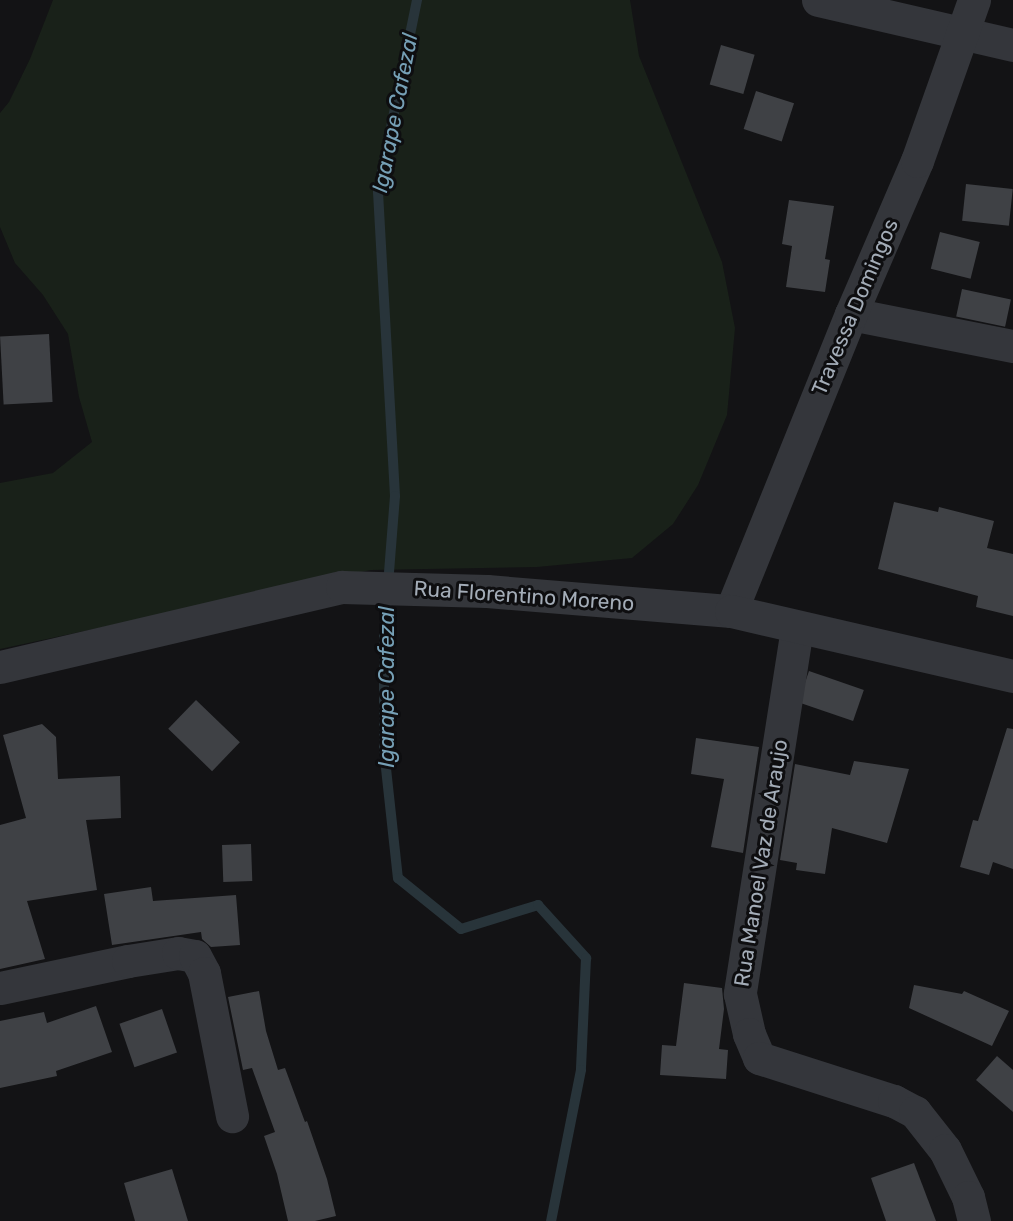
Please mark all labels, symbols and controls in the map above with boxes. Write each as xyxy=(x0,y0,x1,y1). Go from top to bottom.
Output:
water label: Igarape Cafezal xyxy=(367,31,423,195)
street label: Travessa Domingos xyxy=(806,215,904,399)
street label: Rua Florentino Moreno xyxy=(413,576,635,616)
water label: Igarape Cafezal xyxy=(374,606,400,768)
street label: Rua Manoel Vaz de Araujo xyxy=(729,737,793,989)

